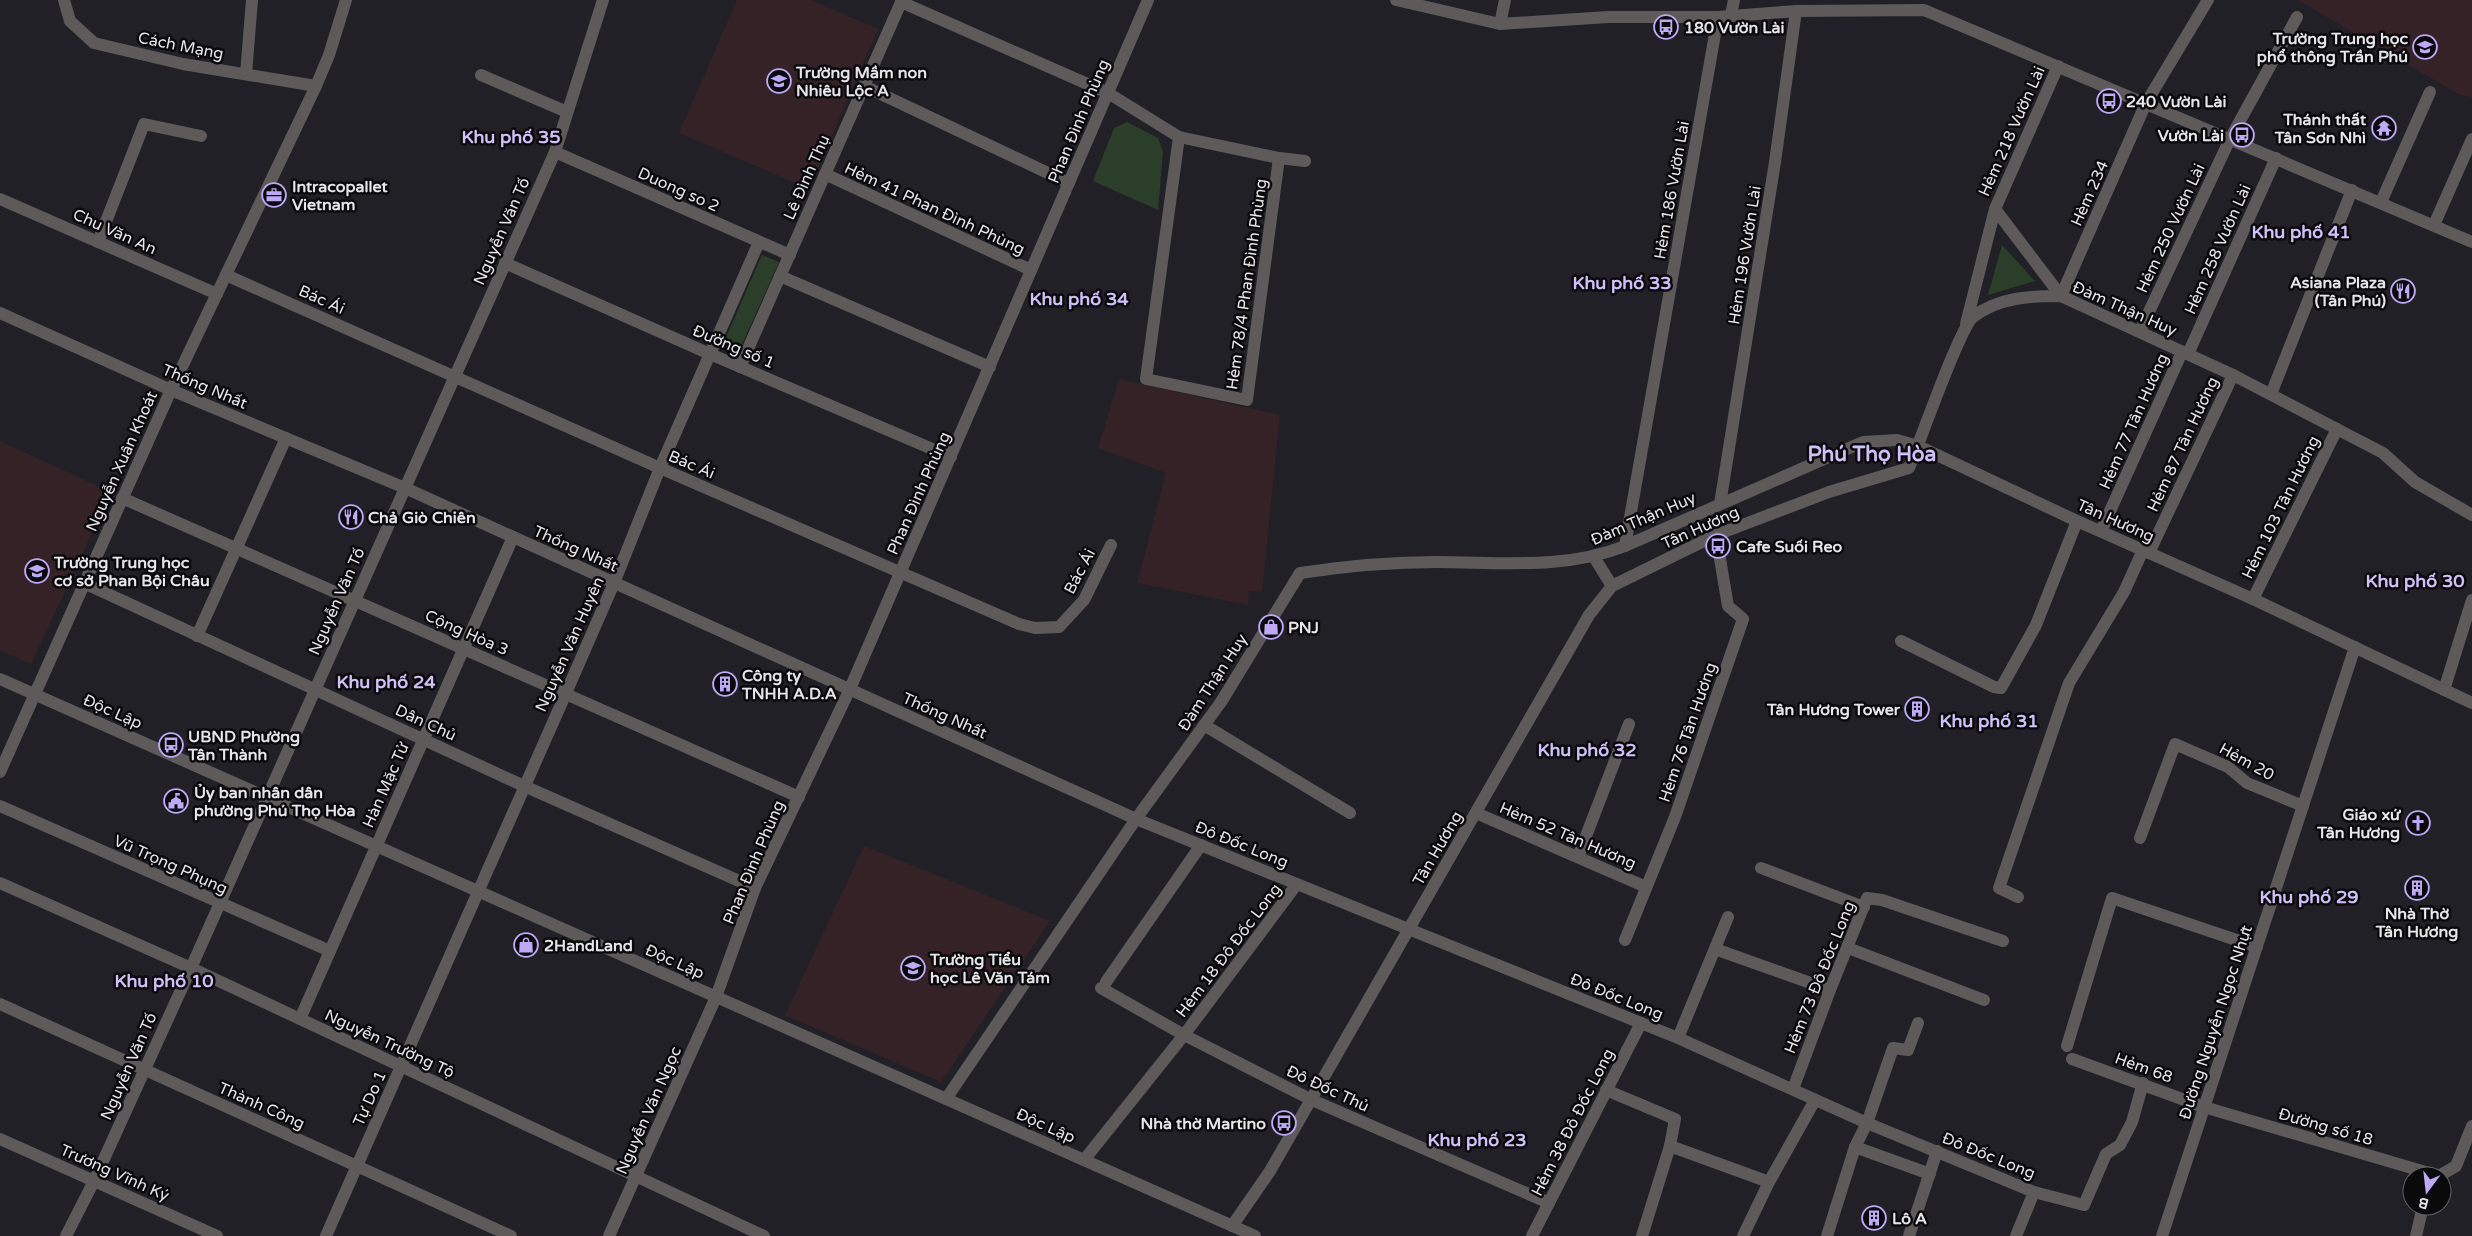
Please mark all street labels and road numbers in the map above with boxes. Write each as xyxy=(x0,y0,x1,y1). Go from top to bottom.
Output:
street label: Cách Mạng xyxy=(136,28,225,64)
street label: Phan Đình Phùng xyxy=(1044,56,1114,186)
street label: Hẻm 218 Vườn Lài xyxy=(1974,63,2050,200)
street label: Hẻm 186 Vườn Lài xyxy=(1650,119,1694,261)
street label: Lê Đình Thụ xyxy=(779,132,835,223)
street label: Hèm 234 xyxy=(2067,157,2113,229)
street label: Hẻm 41 Phan Đình Phùng xyxy=(841,158,1028,260)
street label: Hẻm 250 Vườn Lài xyxy=(2132,161,2210,296)
street label: Duong so 2 xyxy=(635,163,722,217)
street label: Nguyễn Văn Tố xyxy=(469,175,535,288)
street label: Hẻm 78/4 Phan Đình Phùng xyxy=(1222,177,1272,391)
street label: Hẻm 258 Vườn Lài xyxy=(2180,181,2256,318)
street label: Hẻm 196 Vườn Lài xyxy=(1724,184,1766,326)
street label: Chu Văn An xyxy=(70,205,160,259)
street label: Đàm Thận Huy xyxy=(2069,277,2180,341)
street label: Bác Ái xyxy=(295,281,348,319)
street label: Đường số 1 xyxy=(690,321,778,373)
street label: Hẻm 77 Tân Hương xyxy=(2095,350,2173,492)
street label: Thống Nhất xyxy=(159,360,250,414)
street label: Hẻm 87 Tân Hương xyxy=(2143,374,2223,515)
street label: Nguyễn Xuân Khoát xyxy=(82,388,162,535)
street label: Phan Đình Phùng xyxy=(883,429,955,558)
street label: Hẻm 103 Tân Hương xyxy=(2238,433,2324,582)
street label: Bác Ái xyxy=(665,446,718,484)
street label: Đàm Thận Huy xyxy=(1588,488,1699,550)
street label: Tân Hương xyxy=(2074,495,2157,547)
street label: Tân Hương xyxy=(1659,502,1742,554)
street label: Thống Nhất xyxy=(530,521,621,576)
street label: Nguyễn Văn Tố xyxy=(304,545,370,658)
street label: Bác Ái xyxy=(1060,545,1100,598)
street label: Nguyễn Văn Huyên xyxy=(531,574,609,715)
street label: Cộng Hòa 3 xyxy=(422,606,511,660)
street label: Đàm Thận Huy xyxy=(1174,630,1252,735)
street label: Hẻm 76 Tân Hương xyxy=(1655,660,1721,805)
street label: Thống Nhất xyxy=(899,688,990,743)
street label: Độc Lập xyxy=(80,690,145,734)
street label: Dân Chủ xyxy=(392,700,459,746)
street label: Hàn Mặc Tử xyxy=(358,739,414,831)
street label: Hẻm 20 xyxy=(2215,739,2278,785)
street label: Phan Đình Phùng xyxy=(719,797,789,927)
street label: Hẻm 52 Tân Hương xyxy=(1496,798,1639,874)
street label: Tân Hương xyxy=(1409,808,1467,889)
street label: Đô Đốc Long xyxy=(1192,817,1291,873)
street label: Vũ Trọng Phụng xyxy=(110,831,231,899)
street label: Hẻm 18 Đô Đốc Long xyxy=(1172,880,1286,1022)
street label: Hẻm 73 Đô Đốc Long xyxy=(1780,898,1860,1057)
street label: Đường Nguyễn Ngọc Nhựt xyxy=(2175,923,2257,1122)
street label: Độc Lập xyxy=(642,940,707,984)
street label: Đô Đốc Long xyxy=(1567,969,1666,1025)
street label: Nguyễn Trường Tộ xyxy=(321,1005,458,1083)
street label: Nguyễn Văn Tố xyxy=(96,1010,162,1123)
street label: Nguyễn Văn Ngọc xyxy=(612,1043,686,1178)
street label: Hẻm 38 Đô Đốc Long xyxy=(1527,1045,1619,1199)
street label: Hẻm 68 xyxy=(2112,1048,2175,1088)
street label: Đô Đốc Thủ xyxy=(1283,1061,1372,1117)
street label: Tự Do 1 xyxy=(349,1068,391,1129)
street label: Thành Công xyxy=(215,1078,308,1134)
street label: Độc Lập xyxy=(1013,1104,1078,1148)
street label: Đường số 18 xyxy=(2276,1104,2375,1150)
street label: Đô Đốc Long xyxy=(1939,1128,2038,1184)
street label: Trương Vĩnh Ký xyxy=(57,1140,173,1206)

